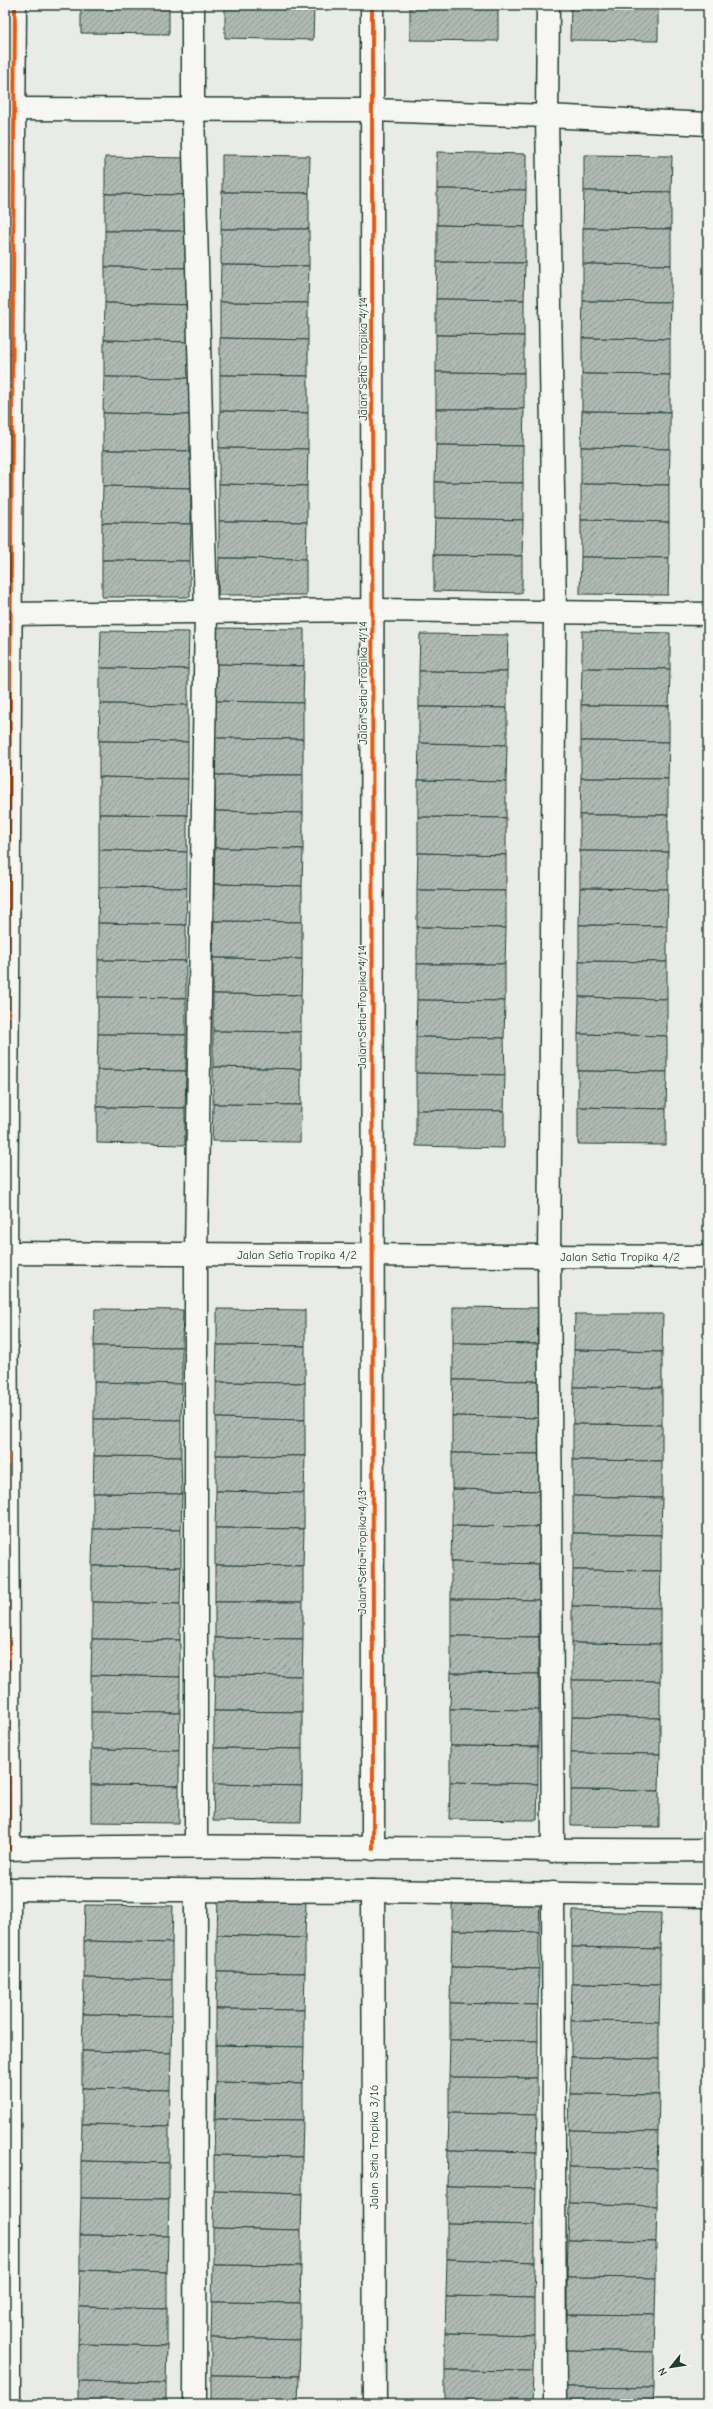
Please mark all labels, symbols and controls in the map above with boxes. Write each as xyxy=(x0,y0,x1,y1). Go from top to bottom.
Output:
street label: Jalan Setia Tropika 4/14 xyxy=(356,297,370,421)
street label: Jalan Setia Tropika 4/14 xyxy=(356,621,370,745)
street label: Jalan Setia Tropika 4/14 xyxy=(355,945,369,1069)
street label: Jalan Setia Tropika 4/2 xyxy=(237,1248,357,1262)
street label: Jalan Setia Tropika 4/2 xyxy=(560,1250,680,1264)
street label: Jalan Setia Tropika 4/13 xyxy=(355,1490,369,1614)
street label: Jalan Setia Tropika 3/16 xyxy=(367,2085,381,2209)
north arrow xyxy=(651,2347,691,2387)
text: N xyxy=(655,2365,670,2378)

